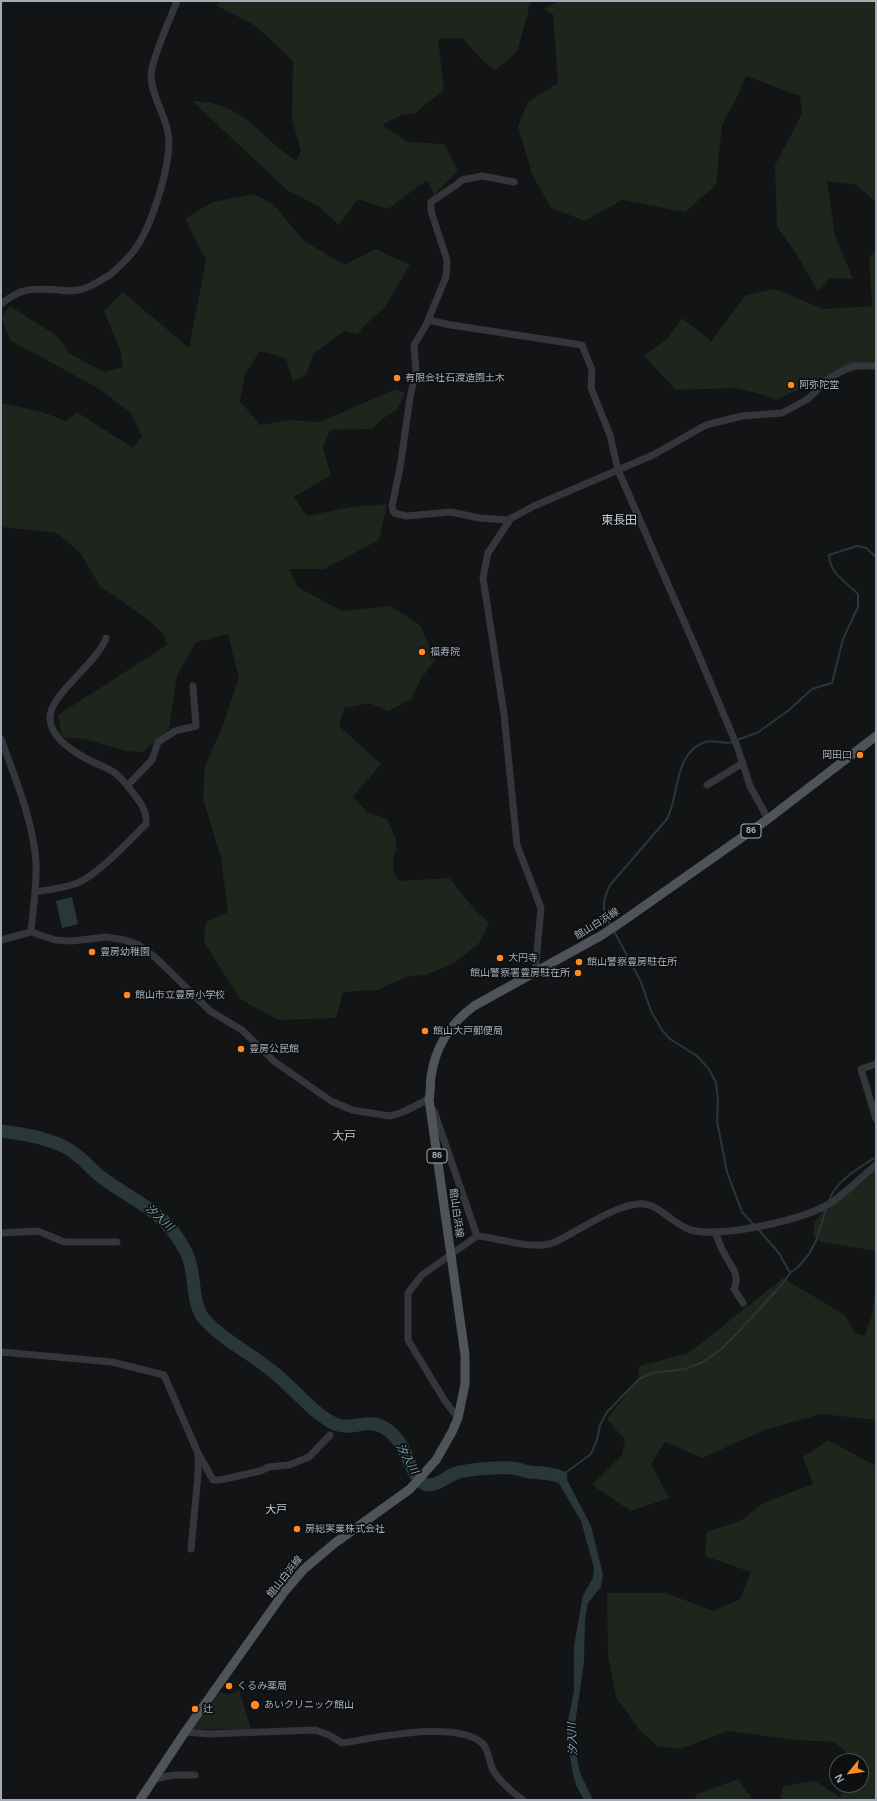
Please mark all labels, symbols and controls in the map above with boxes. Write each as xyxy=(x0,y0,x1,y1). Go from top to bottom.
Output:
place label: 有限会社石渡造園土木 xyxy=(405,372,505,384)
marker: 有限会社石渡造園土木 xyxy=(392,373,402,383)
place label: 阿弥陀堂 xyxy=(799,379,839,391)
marker: 阿弥陀堂 xyxy=(786,380,796,390)
district label: 東長田 xyxy=(601,514,637,528)
place label: 福寿院 xyxy=(430,646,460,658)
marker: 福寿院 xyxy=(417,647,427,657)
place label: 岡田口 xyxy=(822,749,852,761)
marker: 岡田口 xyxy=(855,750,865,760)
road number: 86 xyxy=(741,824,761,838)
street label: 館山白浜線 xyxy=(573,906,621,942)
place label: 豊房幼稚園 xyxy=(100,946,150,958)
marker: 豊房幼稚園 xyxy=(87,947,97,957)
place label: 大円寺 xyxy=(508,952,538,964)
marker: 大円寺 xyxy=(495,953,505,963)
place label: 館山警察豊房駐在所 xyxy=(587,956,677,968)
marker: 館山警察豊房駐在所 xyxy=(574,957,584,967)
place label: 館山警察署豊房駐在所 xyxy=(470,967,570,979)
marker: 館山警察署豊房駐在所 xyxy=(573,968,583,978)
place label: 館山市立豊房小学校 xyxy=(135,989,225,1001)
marker: 館山市立豊房小学校 xyxy=(122,990,132,1000)
place label: 館山大戸郵便局 xyxy=(433,1025,503,1037)
marker: 館山大戸郵便局 xyxy=(420,1026,430,1036)
place label: 豊房公民館 xyxy=(249,1043,299,1055)
marker: 豊房公民館 xyxy=(236,1044,246,1054)
district label: 大戸 xyxy=(332,1130,356,1144)
road number: 86 xyxy=(427,1149,447,1163)
street label: 館山白浜線 xyxy=(447,1187,465,1239)
water label: 汐入川 xyxy=(142,1202,176,1234)
water label: 汐入川 xyxy=(393,1441,421,1477)
district label: 大戸 xyxy=(265,1503,287,1517)
place label: 房総実業株式会社 xyxy=(305,1523,385,1535)
marker: 房総実業株式会社 xyxy=(292,1524,302,1534)
street label: 館山白浜線 xyxy=(265,1554,305,1600)
place label: くるみ薬局 xyxy=(237,1680,287,1692)
marker: くるみ薬局 xyxy=(224,1681,234,1691)
marker: あいクリニック館山 xyxy=(249,1699,261,1711)
place label: あいクリニック館山 xyxy=(264,1699,354,1711)
place label: 辻 xyxy=(203,1703,213,1715)
marker: 辻 xyxy=(190,1704,200,1714)
water label: 汐入川 xyxy=(566,1722,580,1756)
north arrow xyxy=(829,1753,869,1793)
text: N xyxy=(832,1772,847,1785)

